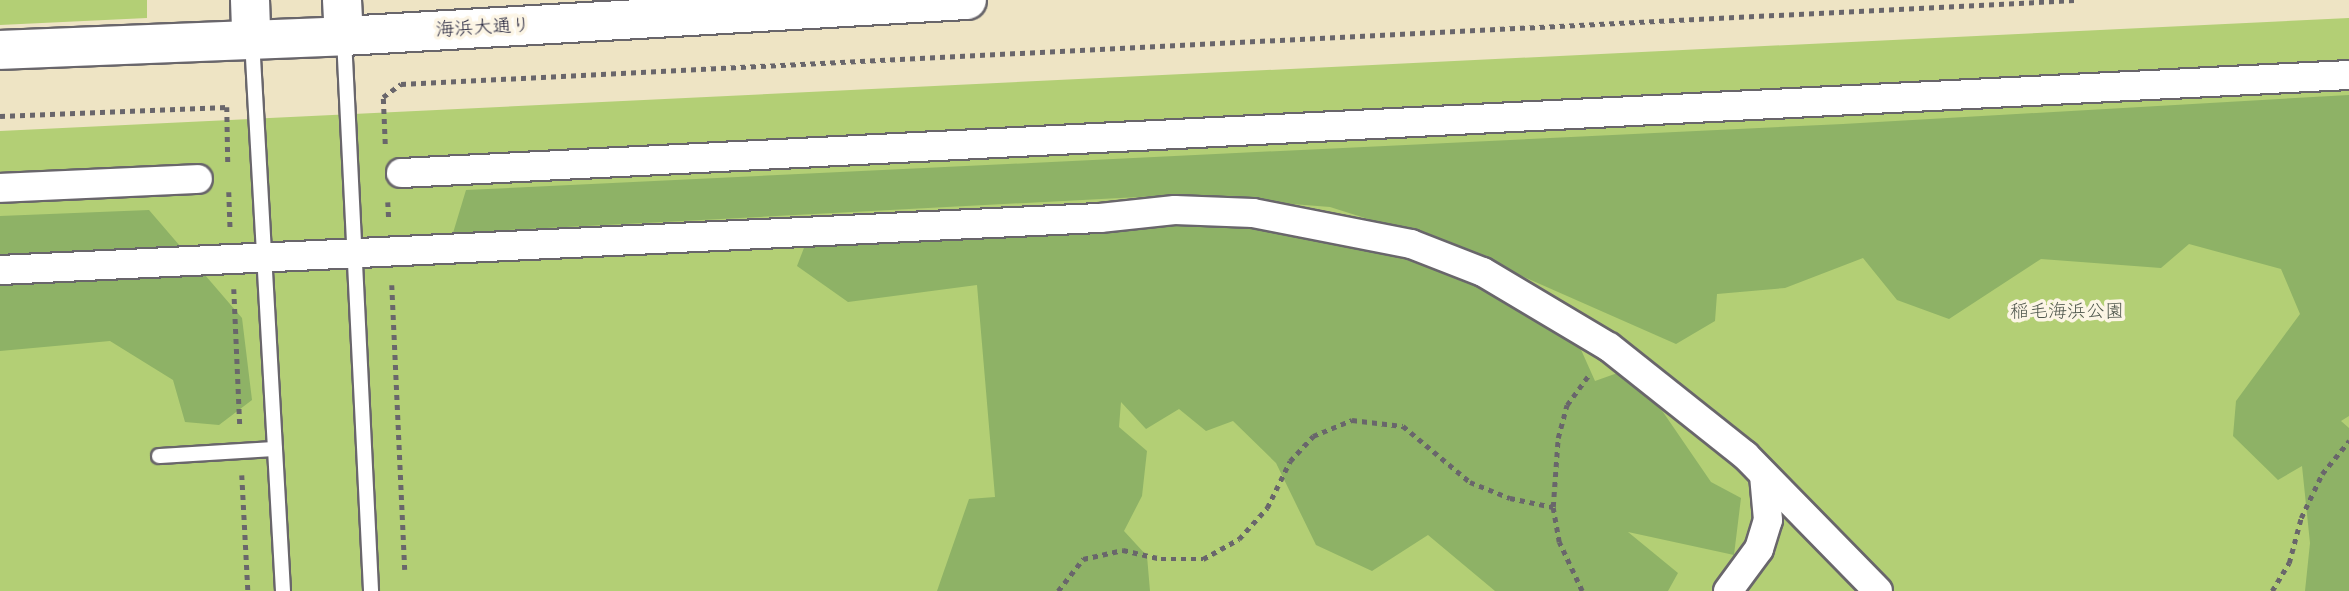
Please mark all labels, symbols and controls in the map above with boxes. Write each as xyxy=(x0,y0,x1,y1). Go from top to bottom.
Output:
street label: 海浜大通り xyxy=(435,14,531,42)
park label: 稲毛海浜公園 xyxy=(2010,301,2124,323)

